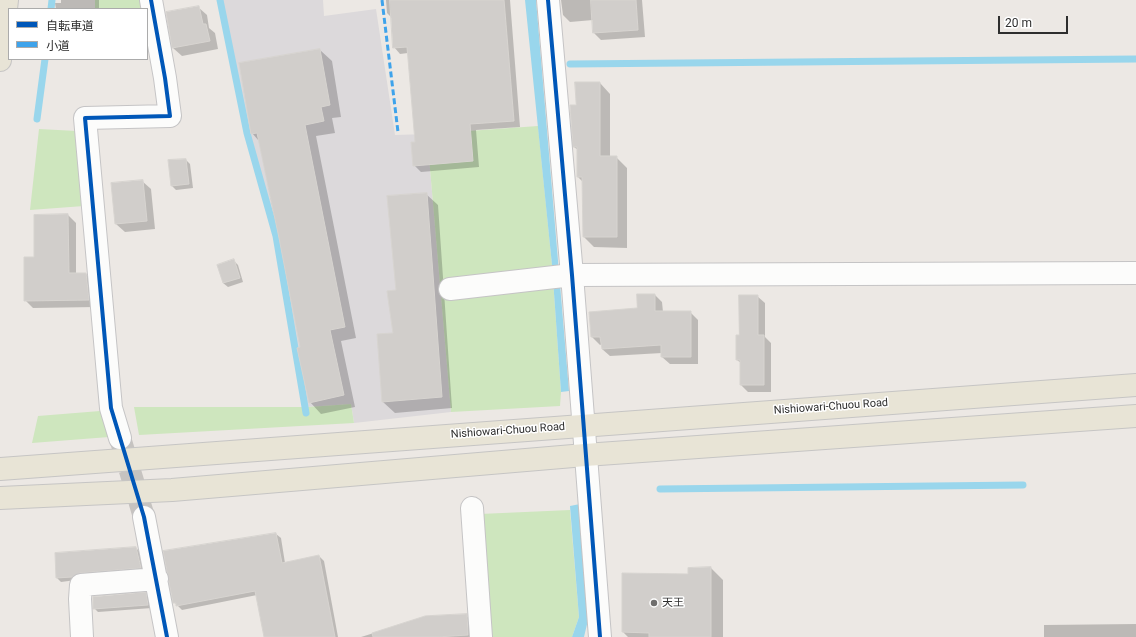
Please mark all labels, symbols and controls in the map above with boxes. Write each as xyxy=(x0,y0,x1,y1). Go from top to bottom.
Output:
legend xyxy=(8,8,148,60)
scale bar xyxy=(1000,8,1070,34)
text: 20 m xyxy=(1005,16,1032,30)
text: 自転車道 xyxy=(46,19,94,33)
text: 小道 xyxy=(46,39,70,53)
street label: Nishiowari-Chuou Road xyxy=(773,396,889,418)
street label: Nishiowari-Chuou Road xyxy=(450,420,566,442)
place label: 天王 xyxy=(662,596,684,610)
marker: 天王 xyxy=(649,598,659,608)

